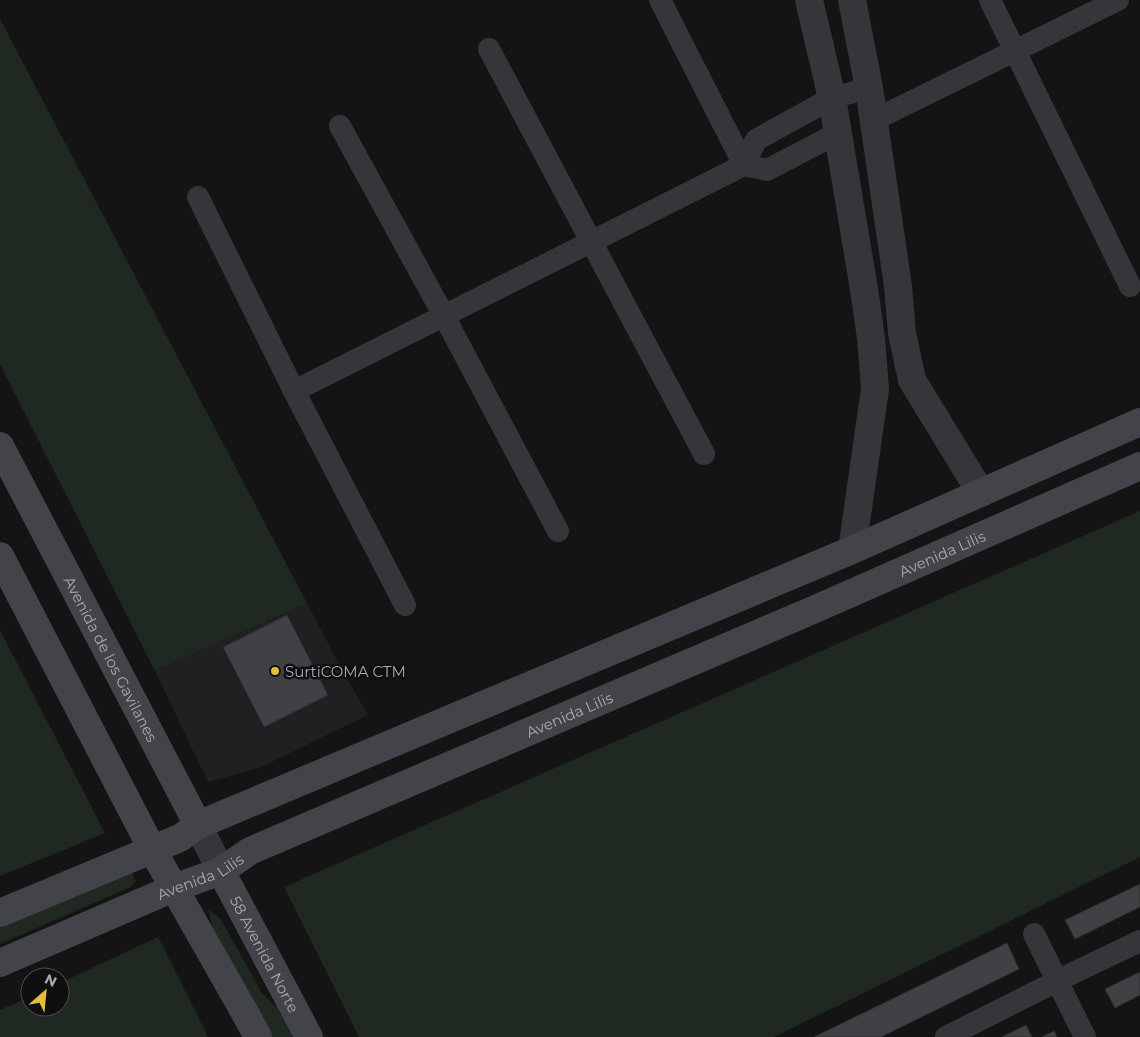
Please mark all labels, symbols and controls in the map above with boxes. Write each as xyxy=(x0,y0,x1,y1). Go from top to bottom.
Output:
street label: Avenida Lilis xyxy=(896,526,988,581)
street label: Avenida de los Gavilanes xyxy=(60,573,162,745)
place label: SurtiCOMA CTM xyxy=(285,662,406,681)
marker: SurtiCOMA CTM xyxy=(269,665,281,677)
street label: Avenida Lilis xyxy=(523,687,616,741)
street label: Avenida Lilis xyxy=(154,849,247,904)
street label: 58 Avenida Norte xyxy=(226,893,304,1016)
north arrow xyxy=(20,967,70,1017)
text: N xyxy=(42,970,60,991)

